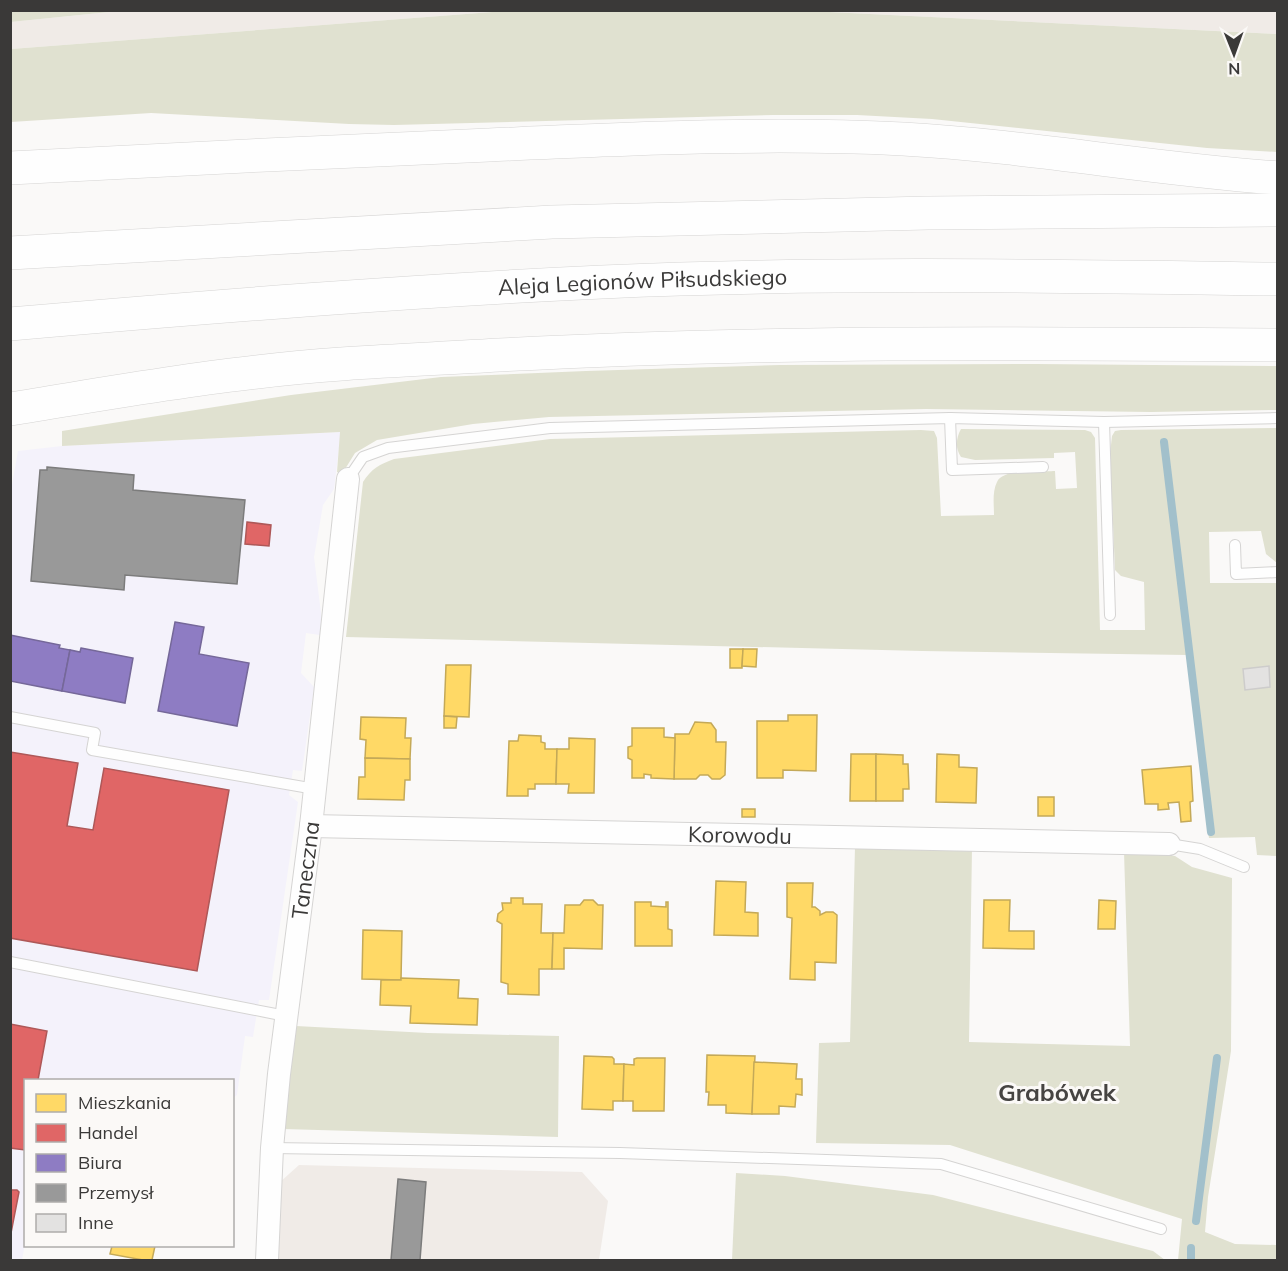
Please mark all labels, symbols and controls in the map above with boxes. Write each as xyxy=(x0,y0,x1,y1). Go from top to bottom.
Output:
north arrow xyxy=(1204,24,1264,84)
text: N xyxy=(1228,59,1240,79)
street label: Aleja Legionów Piłsudskiego xyxy=(497,263,787,301)
street label: Taneczna xyxy=(285,820,325,921)
street label: Korowodu xyxy=(688,820,792,850)
district label: Grabówek xyxy=(998,1077,1117,1107)
legend xyxy=(24,1079,234,1247)
text: Mieszkania xyxy=(78,1091,171,1114)
text: Handel xyxy=(78,1121,138,1144)
text: Biura xyxy=(78,1151,122,1174)
text: Przemysł xyxy=(78,1181,154,1204)
text: Inne xyxy=(78,1211,114,1234)

